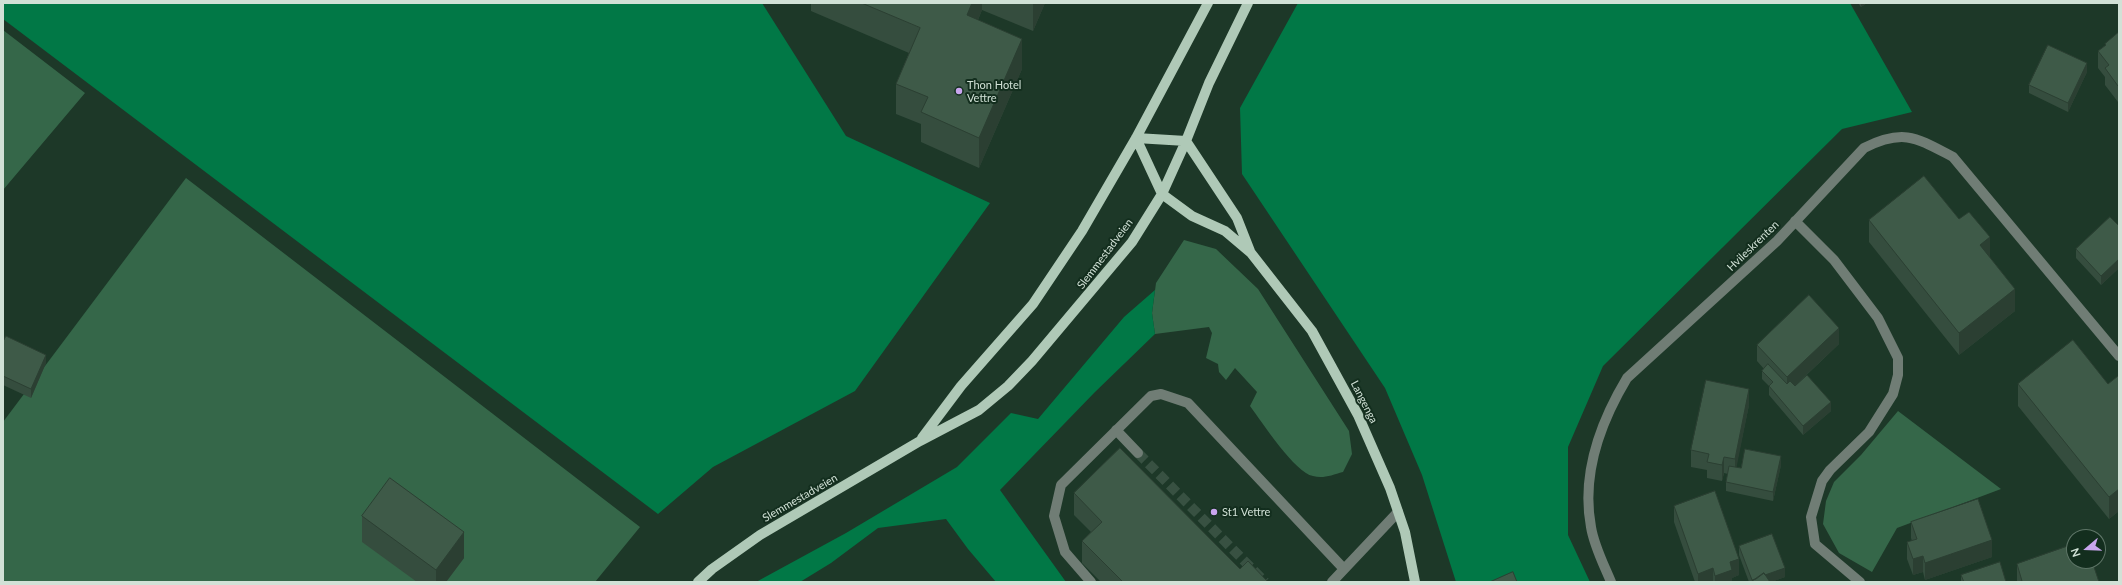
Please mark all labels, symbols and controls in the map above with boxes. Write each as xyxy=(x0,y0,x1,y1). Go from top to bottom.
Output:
place label: Thon Hotel Vettre xyxy=(967,78,1021,104)
marker: Thon Hotel Vettre xyxy=(954,86,964,96)
street label: Slemmestadveien xyxy=(1074,216,1136,292)
street label: Hvileskrenten xyxy=(1724,218,1782,274)
street label: Langenga xyxy=(1348,379,1380,425)
street label: Slemmestadveien xyxy=(760,471,840,525)
place label: St1 Vettre xyxy=(1222,505,1270,519)
marker: St1 Vettre xyxy=(1209,507,1219,517)
north arrow xyxy=(2066,529,2106,569)
text: N xyxy=(2068,547,2083,559)

